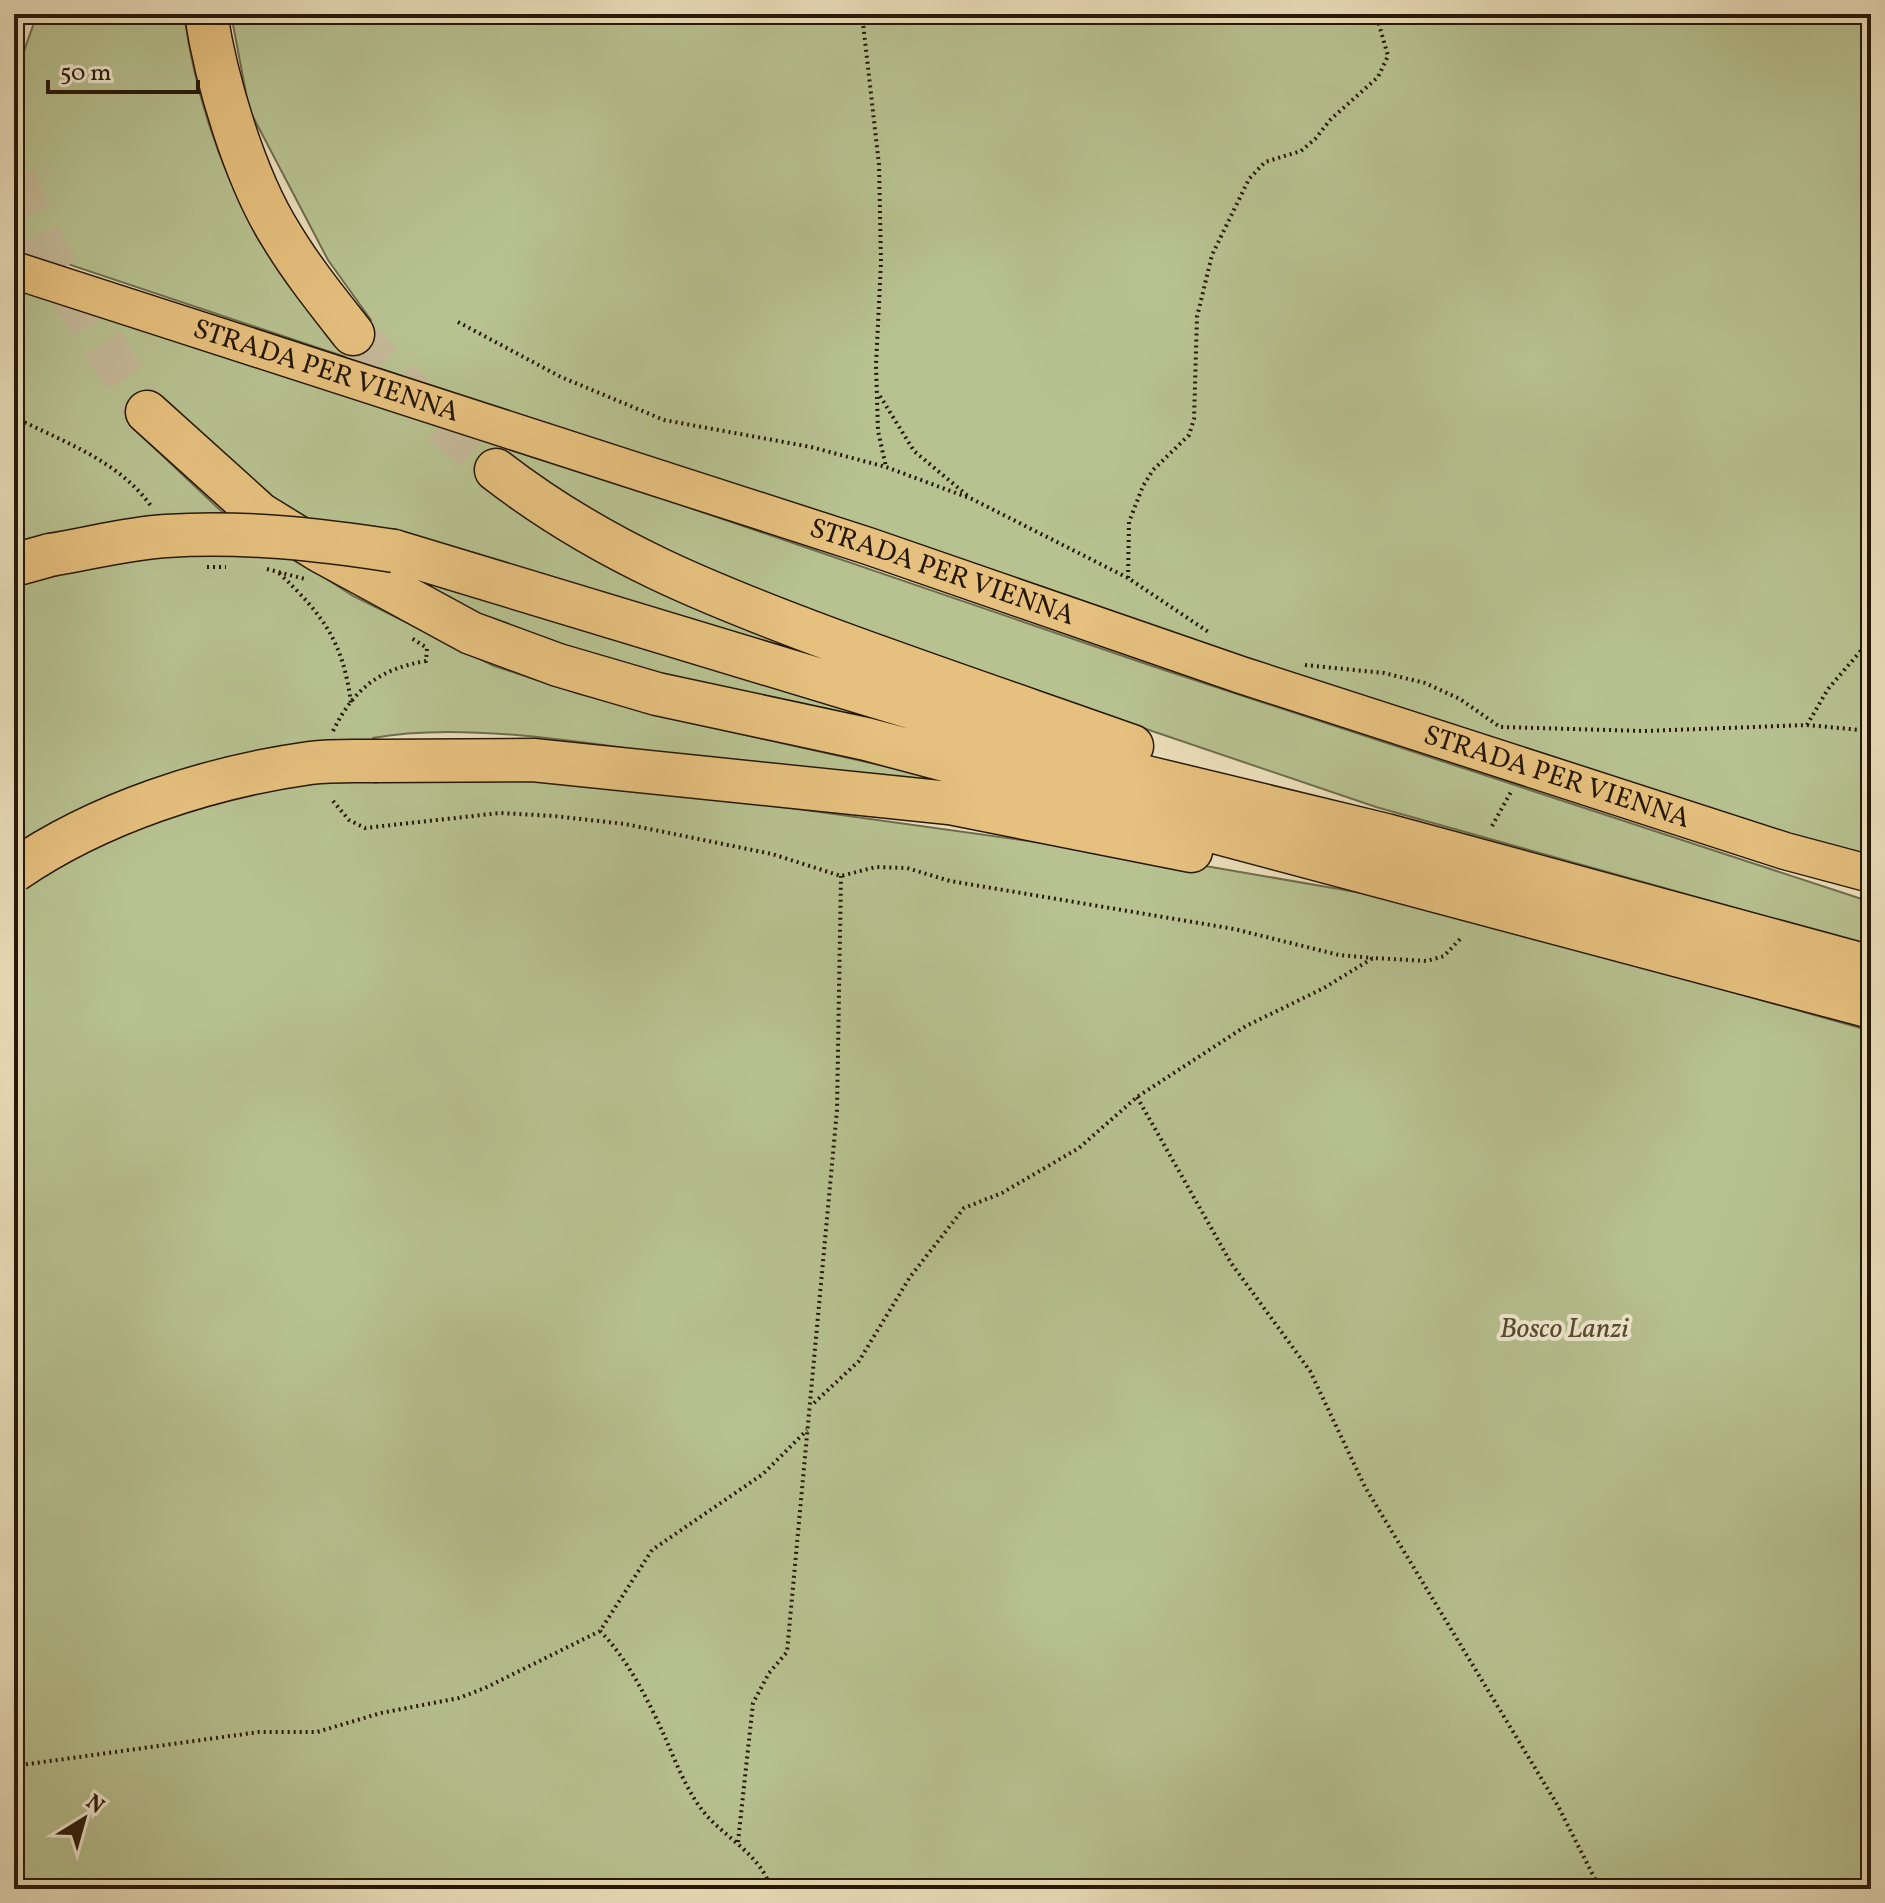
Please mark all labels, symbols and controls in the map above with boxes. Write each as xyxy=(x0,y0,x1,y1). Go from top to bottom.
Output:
scale bar xyxy=(48,44,198,94)
text: 50 m xyxy=(60,57,112,91)
street label: STRADA PER VIENNA xyxy=(188,310,465,432)
street label: STRADA PER VIENNA xyxy=(805,509,1080,636)
street label: STRADA PER VIENNA xyxy=(1419,716,1695,839)
park label: Bosco Lanzi xyxy=(1500,1310,1629,1349)
north arrow xyxy=(44,1779,124,1859)
text: N xyxy=(79,1788,110,1822)

